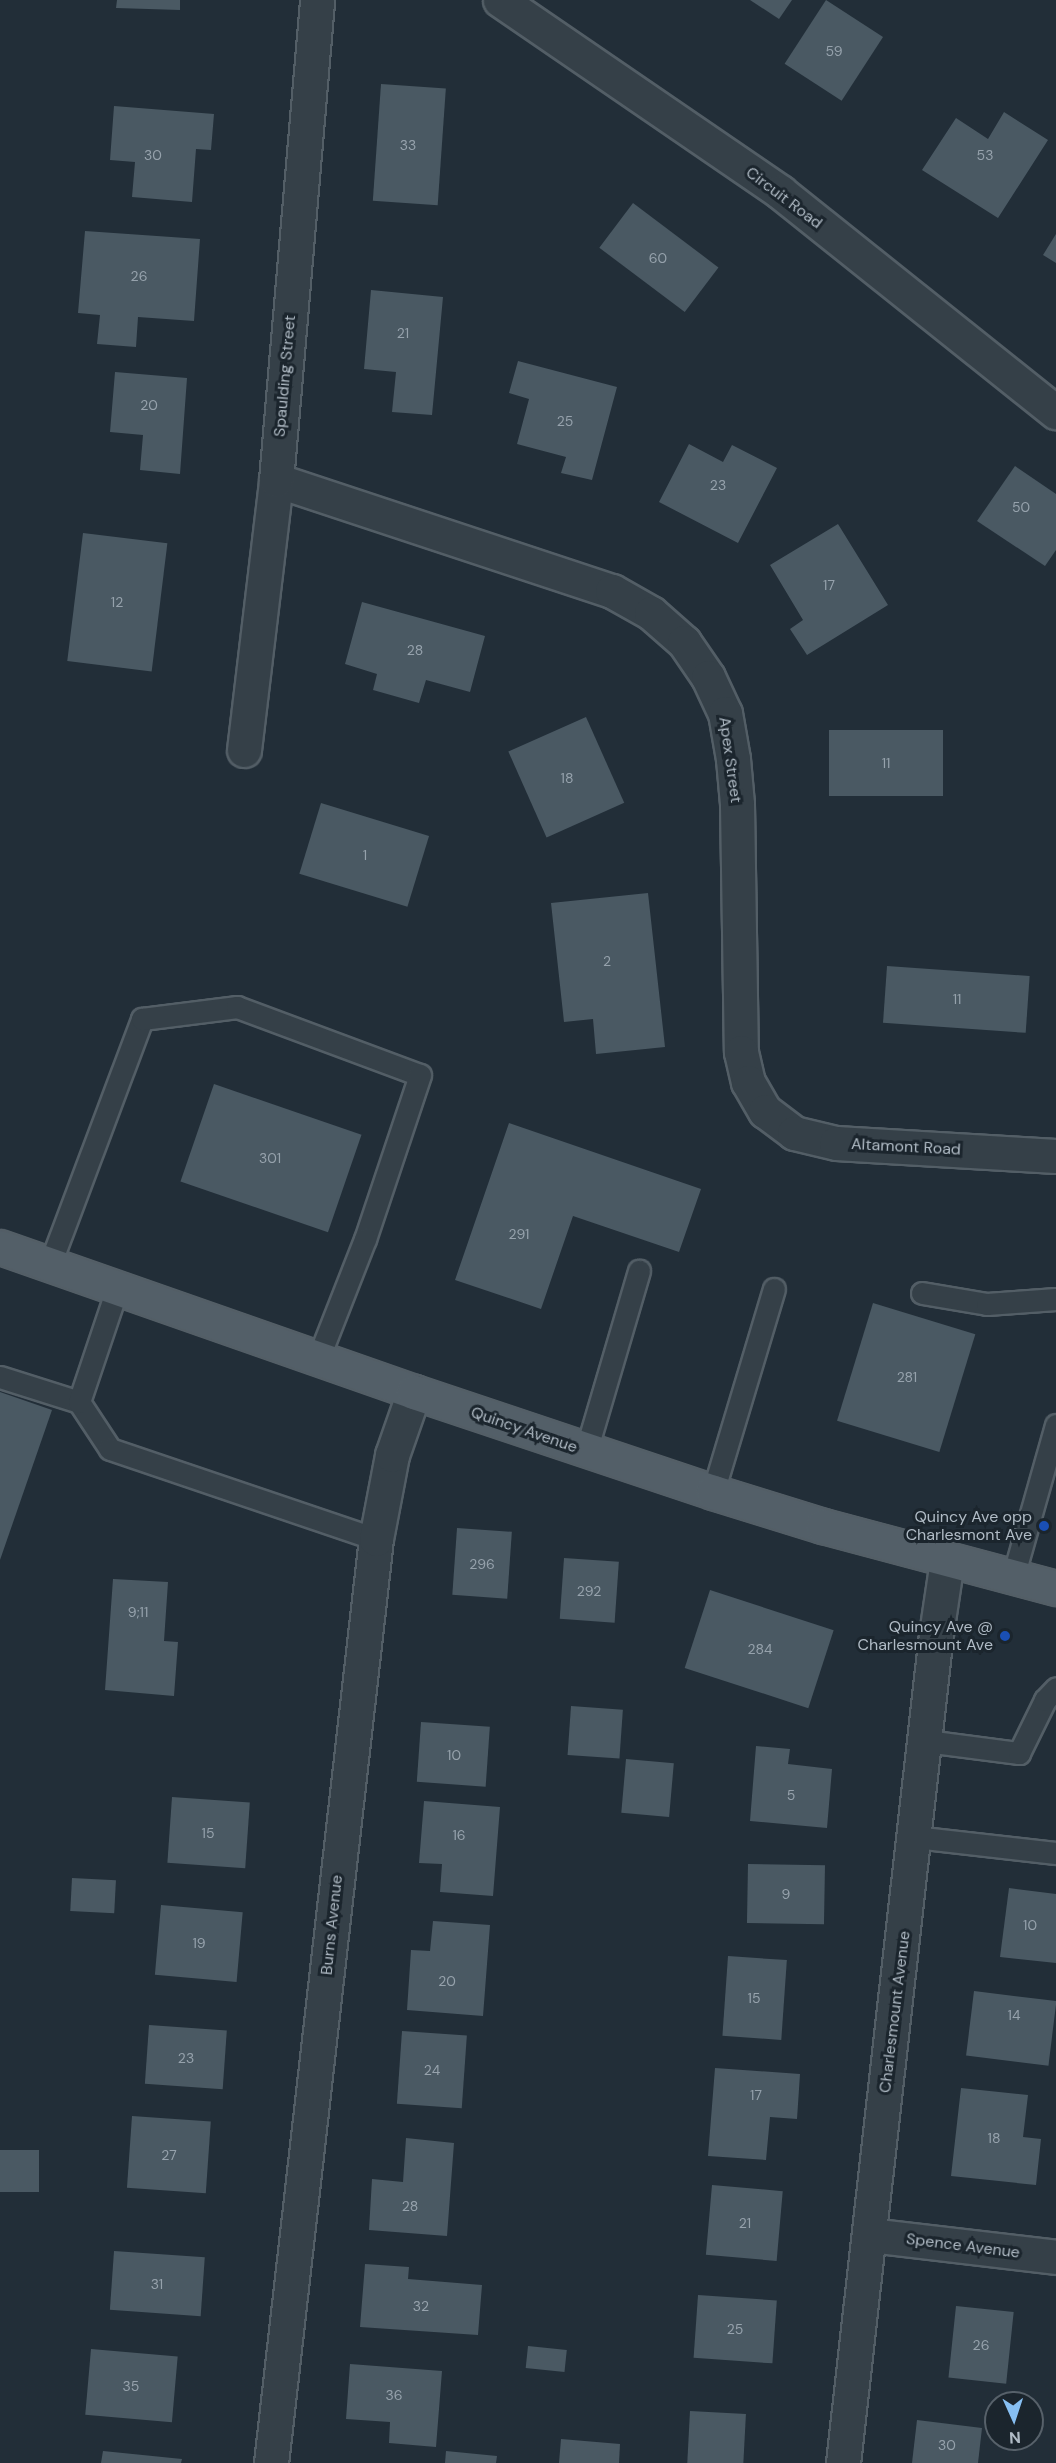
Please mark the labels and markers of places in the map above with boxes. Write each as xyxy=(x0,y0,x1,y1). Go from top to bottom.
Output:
place label: Quincy Ave opp Charlesmont Ave xyxy=(906,1507,1032,1545)
marker: Quincy Ave opp Charlesmont Ave xyxy=(1037,1519,1051,1533)
place label: Quincy Ave @ Charlesmount Ave xyxy=(857,1617,993,1655)
marker: Quincy Ave @ Charlesmount Ave xyxy=(998,1629,1012,1643)

